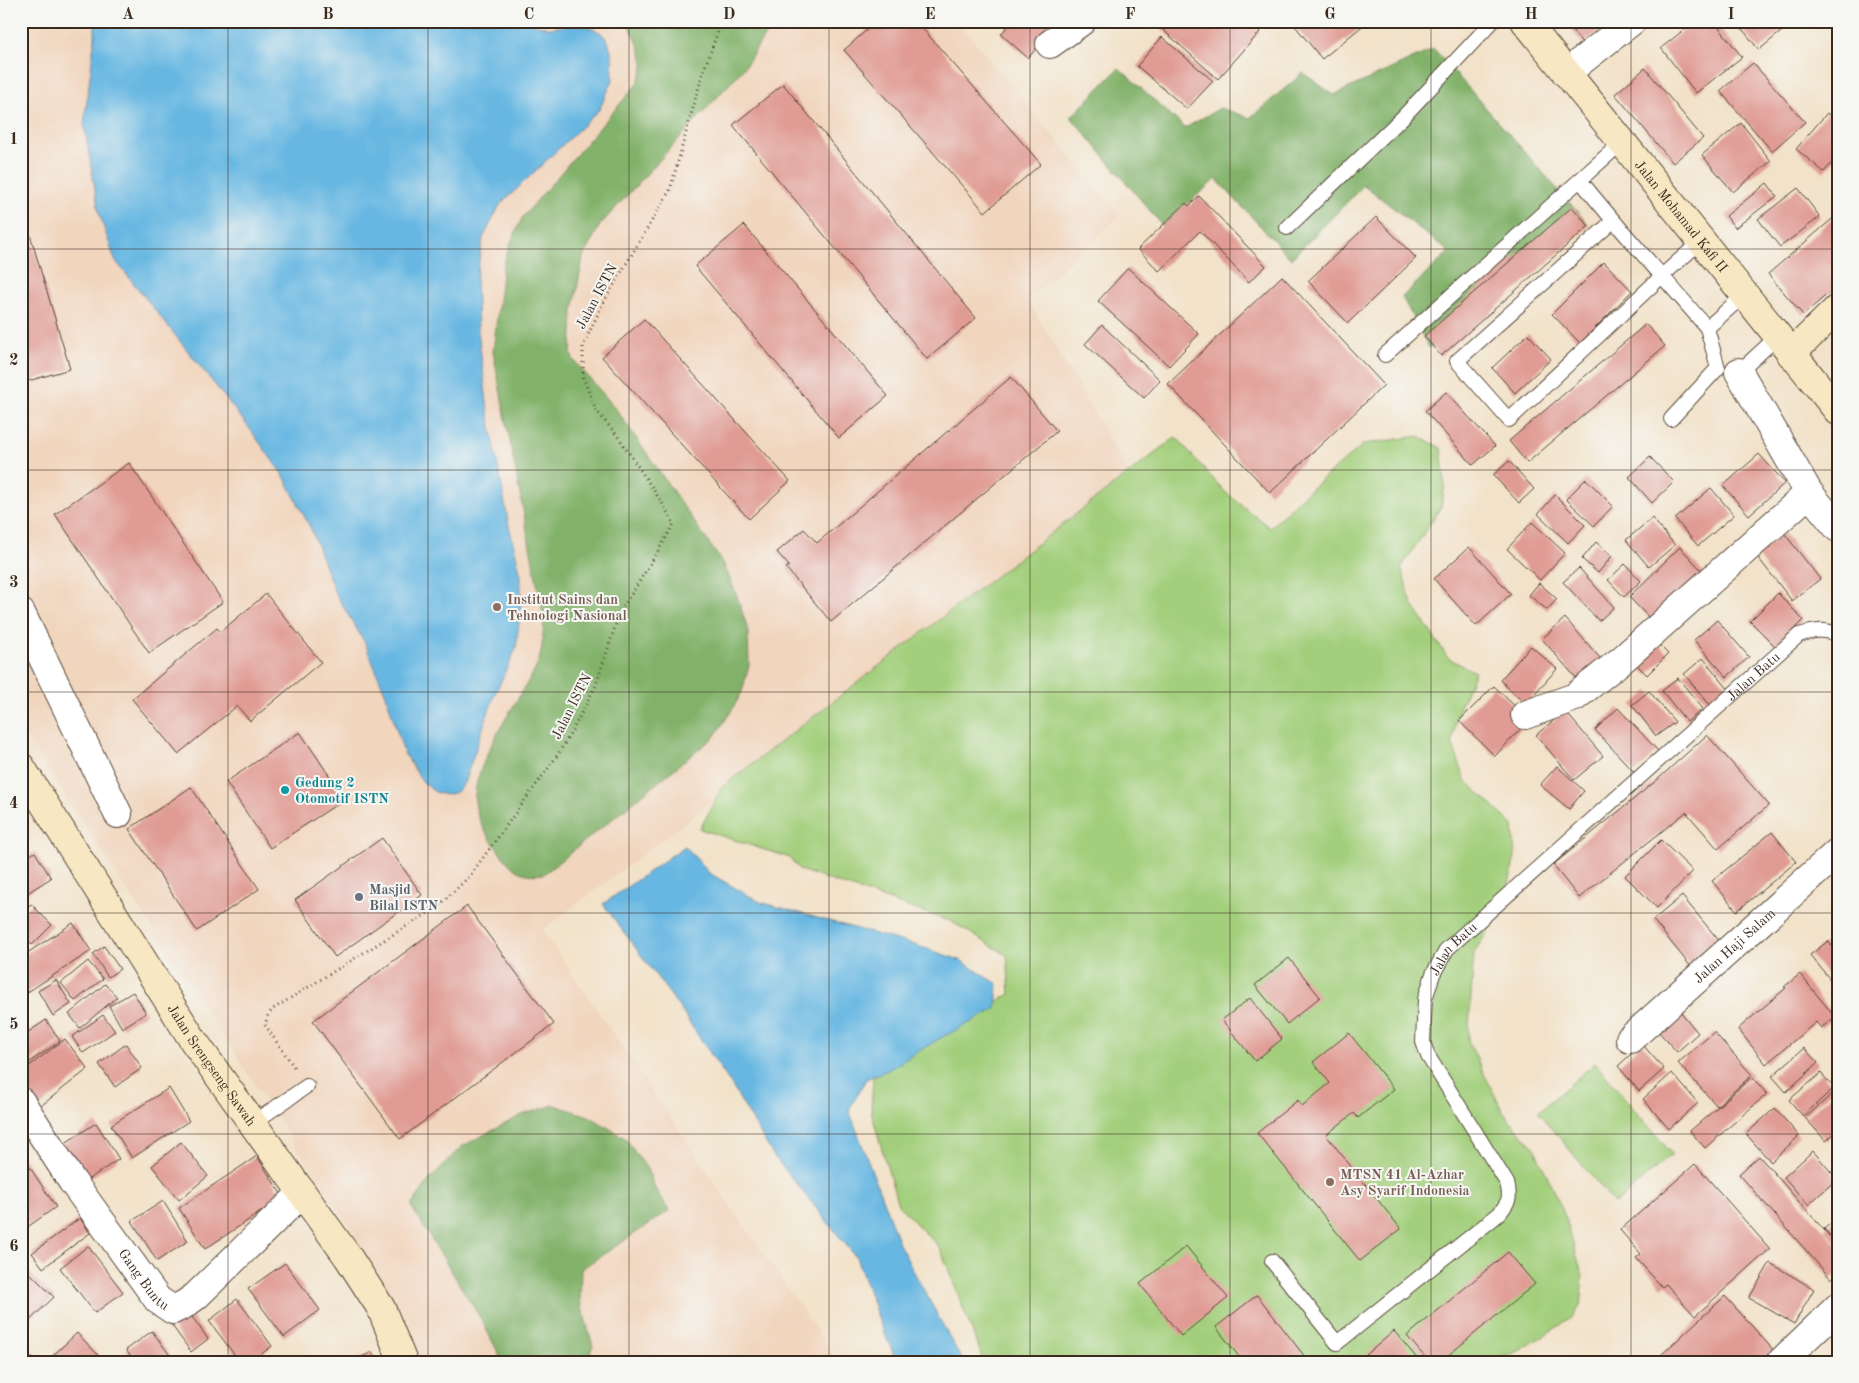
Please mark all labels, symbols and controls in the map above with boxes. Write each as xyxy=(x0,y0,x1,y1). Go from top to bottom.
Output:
text: A xyxy=(122,7,134,23)
text: B xyxy=(322,7,334,23)
text: C xyxy=(524,7,534,23)
text: D xyxy=(723,7,735,23)
text: E xyxy=(924,7,936,23)
text: F xyxy=(1125,7,1136,23)
text: G xyxy=(1324,7,1336,23)
text: H xyxy=(1524,7,1538,23)
text: I xyxy=(1727,7,1735,23)
text: 1 xyxy=(9,132,19,148)
street label: Jalan Mohamad Kafi II xyxy=(1632,158,1730,275)
street label: Jalan ISTN xyxy=(574,261,620,331)
text: 2 xyxy=(9,353,19,369)
text: 3 xyxy=(9,575,19,591)
place label: Institut Sains dan Tehnologi Nasional xyxy=(507,593,627,623)
marker: Institut Sains dan Tehnologi Nasional xyxy=(491,601,503,613)
street label: Jalan Batu xyxy=(1724,649,1783,704)
street label: Jalan ISTN xyxy=(549,671,594,742)
place label: Gedung 2 Otomotif ISTN xyxy=(295,776,389,806)
marker: Gedung 2 Otomotif ISTN xyxy=(279,784,291,796)
text: 4 xyxy=(9,796,19,812)
place label: Masjid Bilal ISTN xyxy=(369,883,439,913)
marker: Masjid Bilal ISTN xyxy=(353,891,365,903)
street label: Jalan Haji Salam xyxy=(1691,906,1778,986)
street label: Jalan Batu xyxy=(1428,920,1480,978)
street label: Jalan Srengseng Sawah xyxy=(164,1002,258,1129)
text: 5 xyxy=(9,1017,19,1033)
place label: MTSN 41 Al-Azhar Asy Syarif Indonesia xyxy=(1340,1168,1470,1198)
marker: MTSN 41 Al-Azhar Asy Syarif Indonesia xyxy=(1324,1176,1336,1188)
text: 6 xyxy=(9,1239,19,1255)
street label: Gang Buntu xyxy=(116,1247,172,1313)

